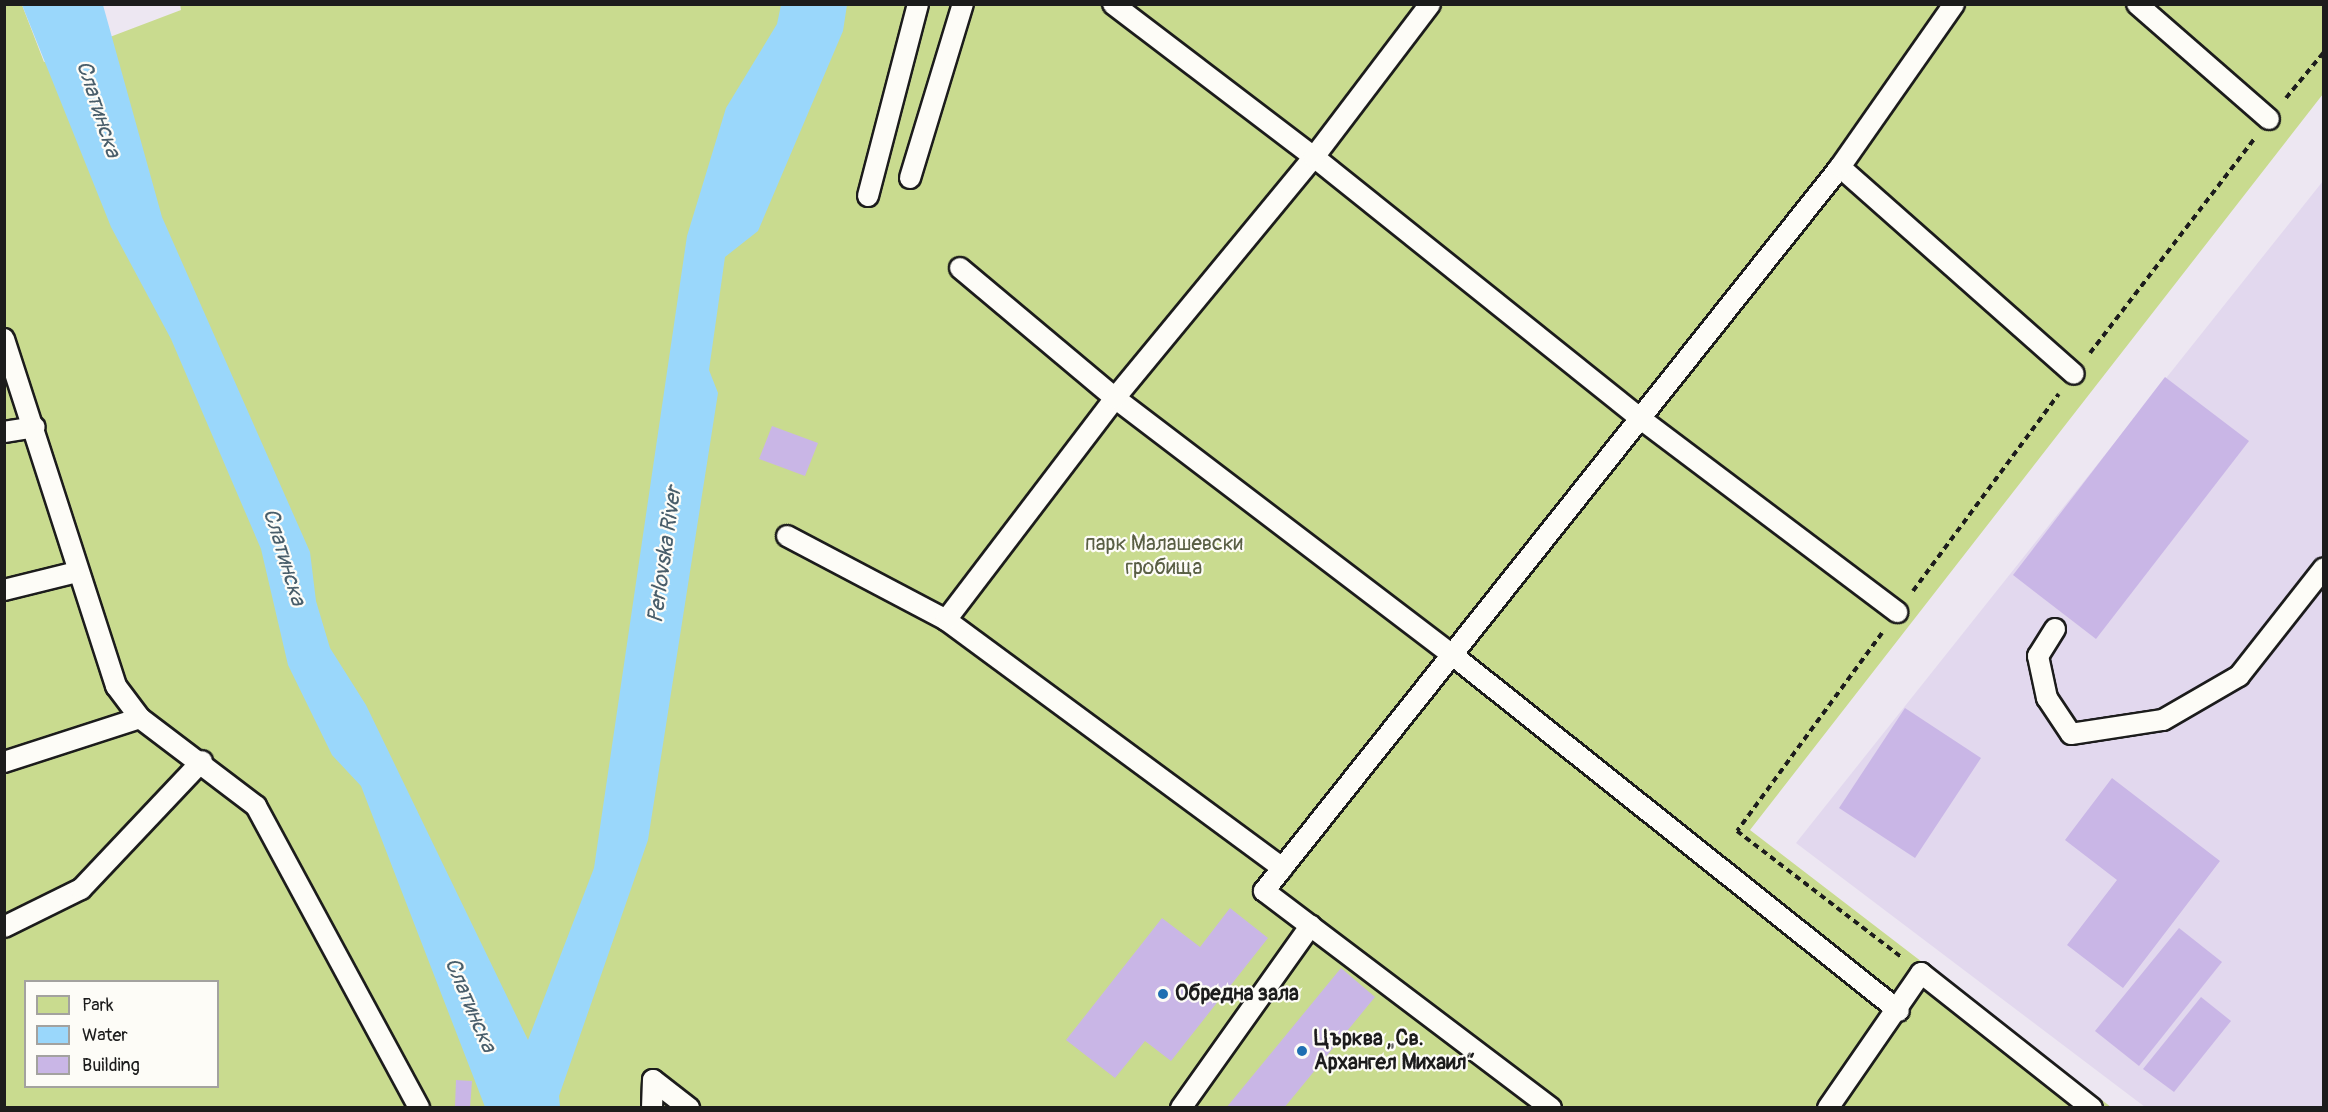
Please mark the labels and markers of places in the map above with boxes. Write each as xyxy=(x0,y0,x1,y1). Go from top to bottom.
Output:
place label: Обредна зала xyxy=(1175,981,1299,1007)
marker: Обредна зала xyxy=(1156,987,1170,1001)
place label: Църква „Св. Архангел Михаил“ xyxy=(1314,1026,1475,1076)
marker: Църква „Св. Архангел Михаил“ xyxy=(1295,1044,1309,1058)

